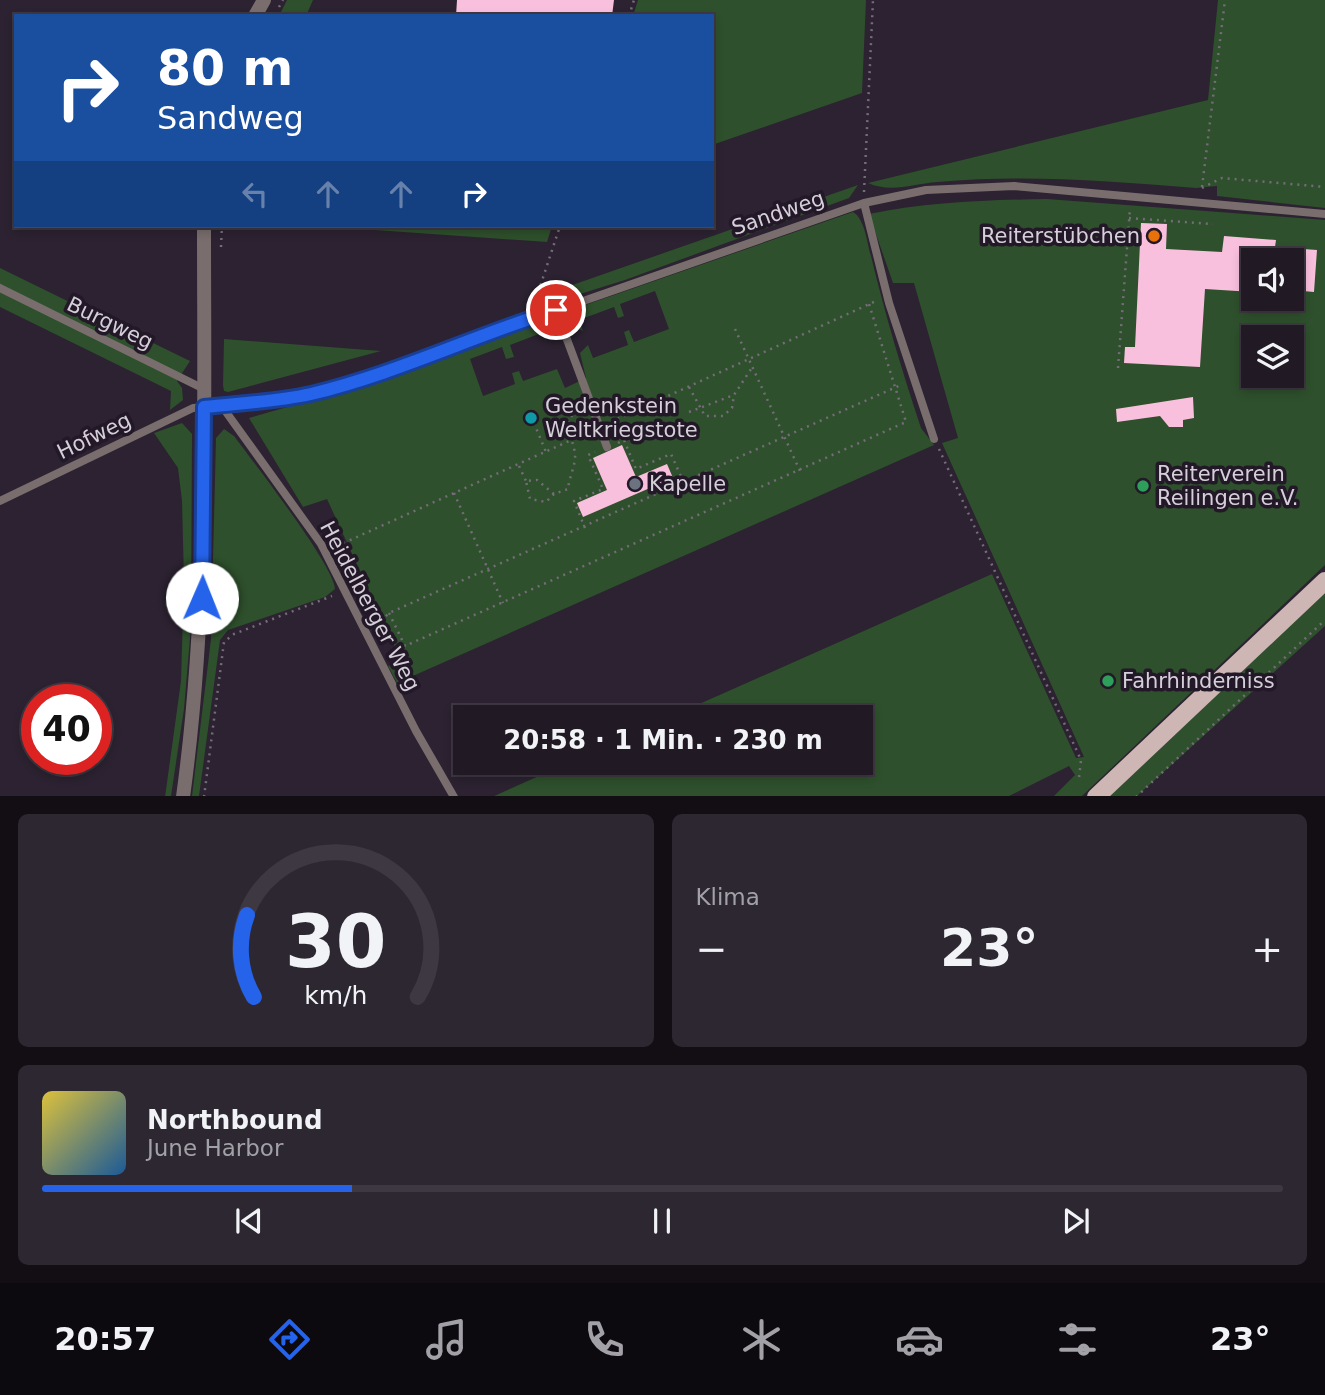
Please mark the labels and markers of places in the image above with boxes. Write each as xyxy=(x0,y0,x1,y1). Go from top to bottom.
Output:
place label: Reiterstübchen xyxy=(981,224,1140,248)
marker: Reiterstübchen xyxy=(1146,228,1162,244)
pin xyxy=(526,280,586,340)
place label: Gedenkstein Weltkriegstote xyxy=(545,394,698,442)
marker: Gedenkstein Weltkriegstote xyxy=(523,410,539,426)
place label: Reiterverein Reilingen e.V. xyxy=(1157,462,1299,510)
place label: Kapelle xyxy=(649,472,726,496)
marker: Kapelle xyxy=(627,476,643,492)
marker: Reiterverein Reilingen e.V. xyxy=(1135,478,1151,494)
place label: Fahrhinderniss xyxy=(1122,669,1275,693)
marker: Fahrhinderniss xyxy=(1100,673,1116,689)

